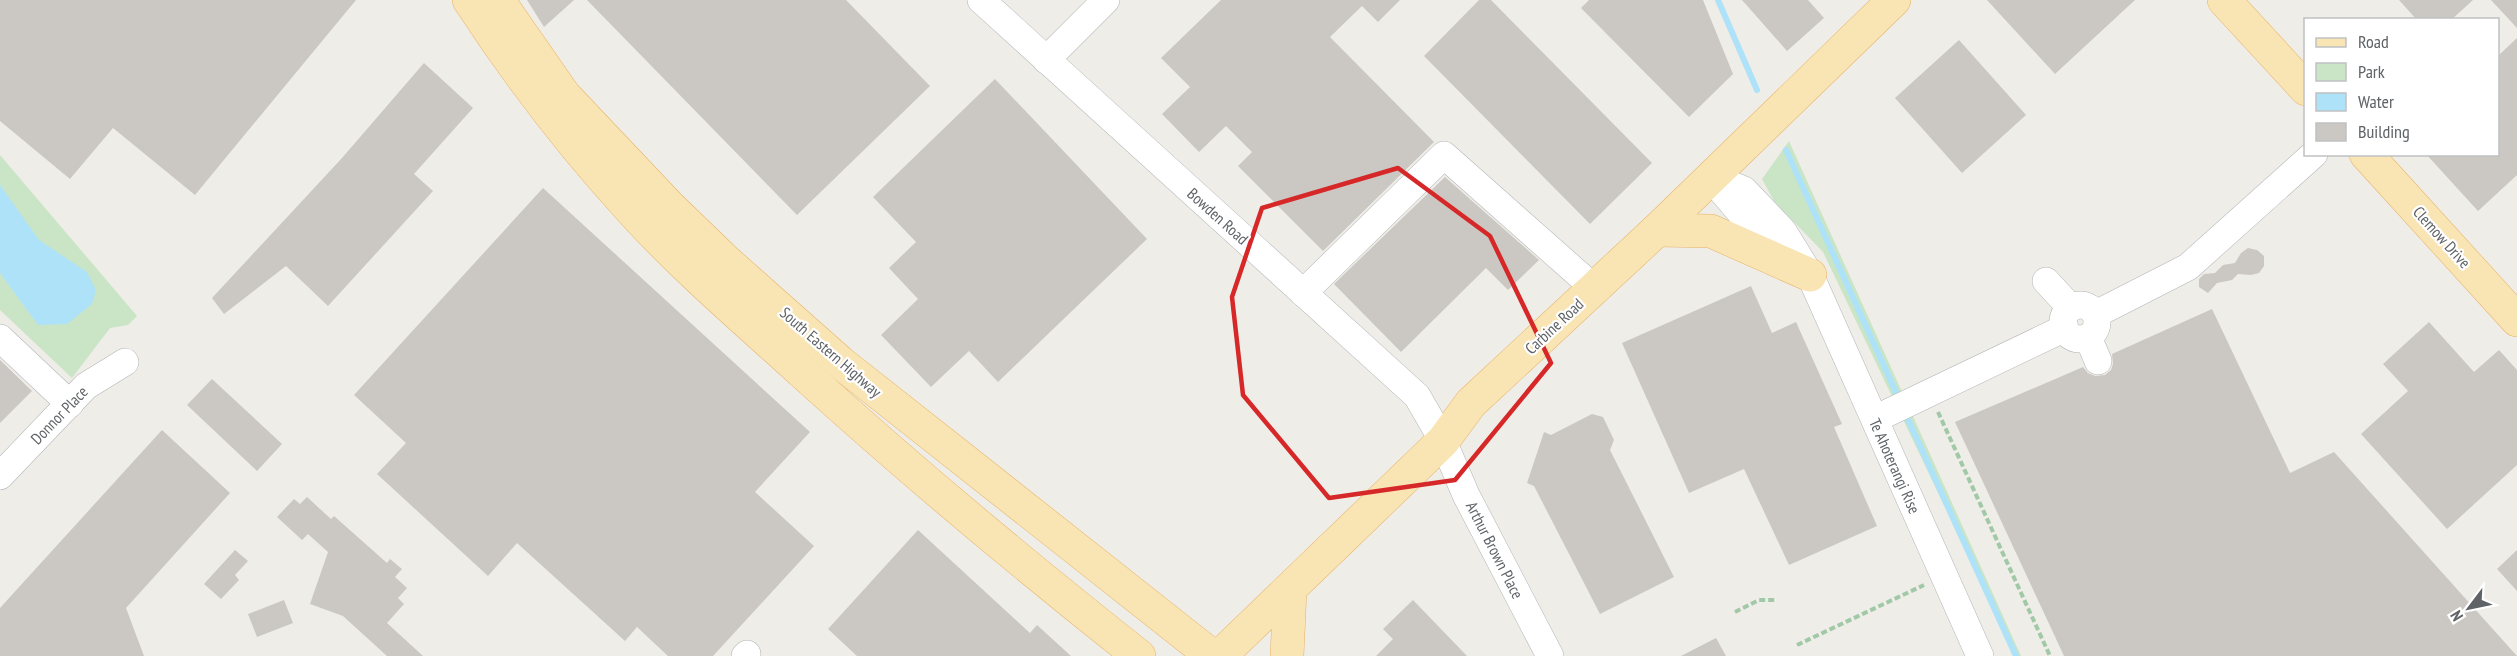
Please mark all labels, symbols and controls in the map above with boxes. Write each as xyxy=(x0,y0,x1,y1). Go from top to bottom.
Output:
legend xyxy=(2304,18,2499,156)
text: Road xyxy=(2358,30,2389,53)
text: Park xyxy=(2358,60,2385,83)
text: Water xyxy=(2358,90,2394,113)
text: Building xyxy=(2358,120,2410,143)
street label: Bowden Road xyxy=(1183,183,1253,249)
street label: Clemow Drive xyxy=(2409,202,2475,272)
street label: Carbine Road xyxy=(1521,294,1587,358)
street label: South Eastern Highway xyxy=(776,303,886,401)
street label: Donnor Place xyxy=(26,382,92,448)
street label: Te Ahoterangi Rise xyxy=(1865,415,1925,517)
street label: Arthur Brown Place xyxy=(1462,498,1528,602)
north arrow xyxy=(2439,578,2499,638)
text: N xyxy=(2446,607,2467,625)

